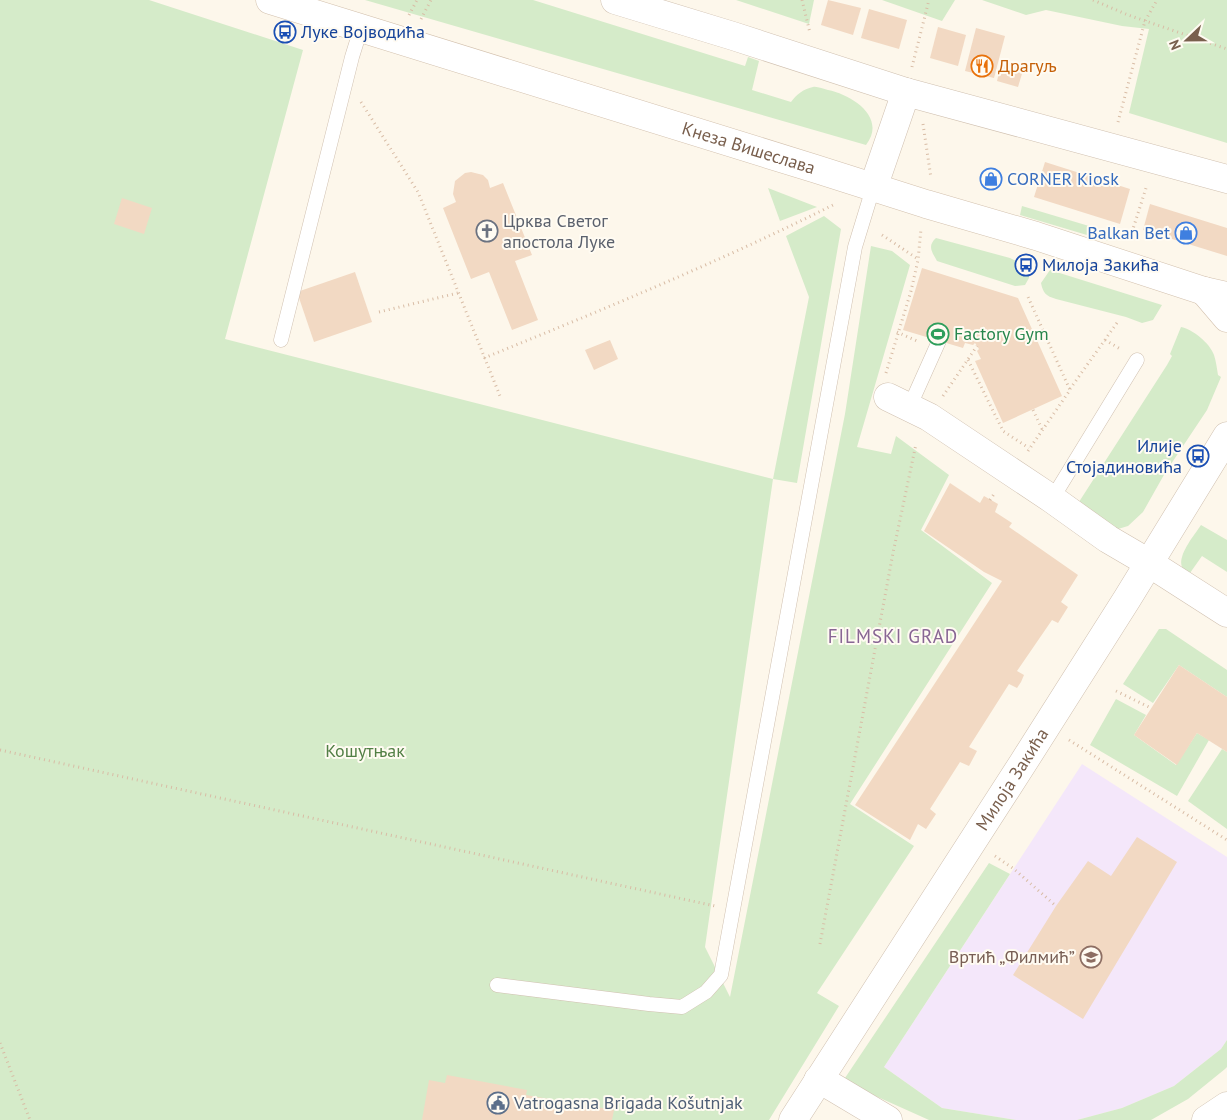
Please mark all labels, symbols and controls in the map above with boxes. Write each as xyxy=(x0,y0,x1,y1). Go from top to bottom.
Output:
north arrow xyxy=(1162,15,1212,65)
bus stop icon: Луке Војводића xyxy=(273,20,297,44)
place label: Луке Војводића xyxy=(300,20,425,43)
text: N xyxy=(1165,37,1185,53)
restaurant icon: Драгуљ xyxy=(970,54,994,78)
place label: Драгуљ xyxy=(998,54,1057,77)
street label: Кнеза Вишеслава xyxy=(679,116,818,179)
shop icon: CORNER Kiosk xyxy=(979,167,1003,191)
place label: CORNER Kiosk xyxy=(1007,167,1119,190)
place label: Црква Светог апостола Луке xyxy=(503,209,615,253)
church icon: Црква Светог апостола Луке xyxy=(475,219,499,243)
place label: Balkan Bet xyxy=(1087,221,1170,244)
shop icon: Balkan Bet xyxy=(1174,221,1198,245)
bus stop icon: Милоја Закића xyxy=(1014,253,1038,277)
place label: Милоја Закића xyxy=(1042,253,1159,276)
sports icon: Factory Gym xyxy=(926,322,950,346)
place label: Factory Gym xyxy=(954,322,1049,345)
place label: Илије Стојадиновића xyxy=(1066,434,1182,478)
bus stop icon: Илије Стојадиновића xyxy=(1186,444,1210,468)
district label: FILMSKI GRAD xyxy=(828,624,958,648)
street label: Милоја Закића xyxy=(970,724,1053,835)
park label: Кошутњак xyxy=(325,739,405,762)
place label: Вртић „Филмић” xyxy=(949,945,1075,968)
school or university icon: Вртић „Филмић” xyxy=(1079,945,1103,969)
public building icon: Vatrogasna Brigada Košutnjak xyxy=(486,1091,510,1115)
place label: Vatrogasna Brigada Košutnjak xyxy=(513,1091,743,1114)

